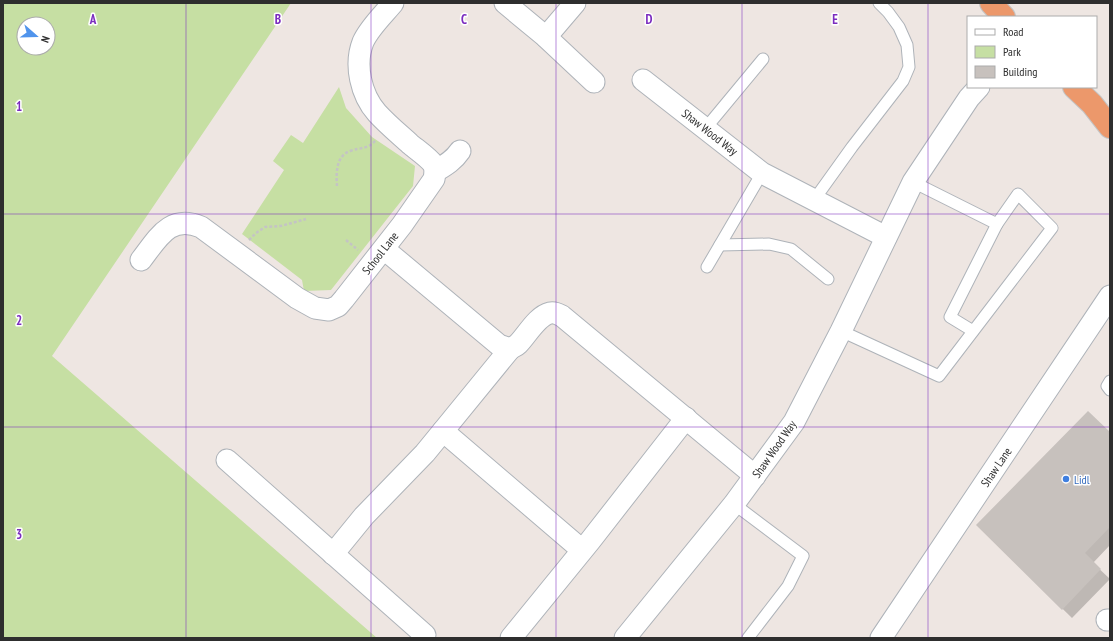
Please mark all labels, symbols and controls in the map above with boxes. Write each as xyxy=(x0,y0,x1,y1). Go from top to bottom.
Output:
text: A xyxy=(89,11,97,28)
text: B xyxy=(275,11,281,28)
text: C xyxy=(461,11,467,28)
text: D xyxy=(646,11,653,28)
text: E xyxy=(832,11,838,28)
north arrow xyxy=(16,16,56,56)
legend xyxy=(967,16,1097,88)
text: Road xyxy=(1003,24,1023,39)
text: N xyxy=(38,34,53,45)
text: Park xyxy=(1003,44,1021,59)
text: Building xyxy=(1003,64,1038,79)
text: 1 xyxy=(16,98,22,115)
street label: Shaw Wood Way xyxy=(679,105,741,159)
street label: School Lane xyxy=(359,229,401,277)
text: 2 xyxy=(16,312,22,329)
street label: Shaw Wood Way xyxy=(749,417,800,481)
street label: Shaw Lane xyxy=(977,444,1015,490)
place label: Lidl xyxy=(1074,472,1090,487)
marker: Lidl xyxy=(1061,474,1071,484)
text: 3 xyxy=(16,526,22,543)

